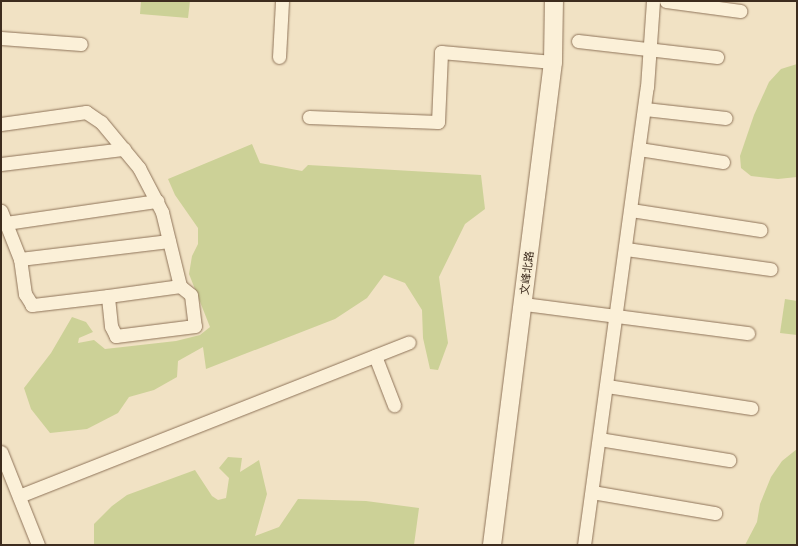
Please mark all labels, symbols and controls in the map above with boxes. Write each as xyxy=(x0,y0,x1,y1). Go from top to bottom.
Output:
street label: 文峰北路 xyxy=(518,250,536,296)

